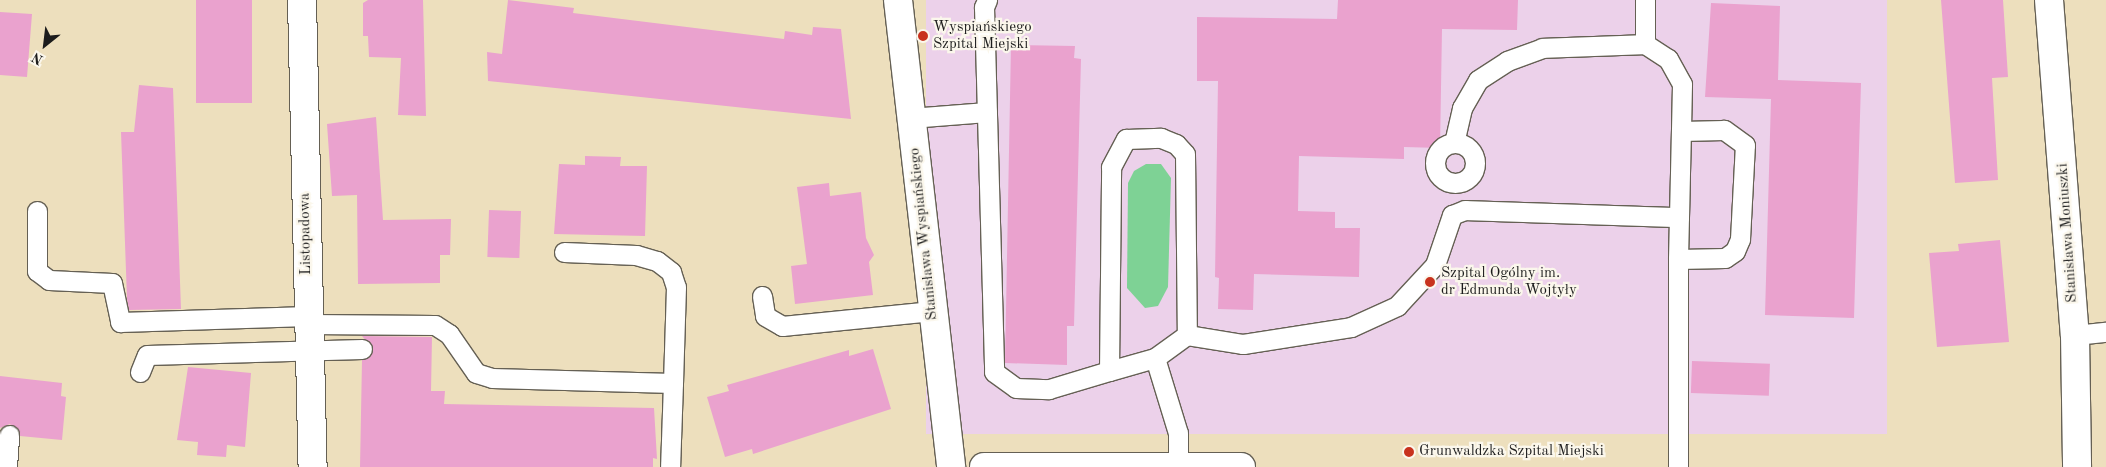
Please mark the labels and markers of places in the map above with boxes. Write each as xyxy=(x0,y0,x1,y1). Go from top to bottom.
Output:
place label: Wyspiańskiego Szpital Miejski xyxy=(933,18,1032,53)
marker: Wyspiańskiego Szpital Miejski xyxy=(917,30,929,42)
place label: Szpital Ogólny im. dr Edmunda Wojtyły xyxy=(1441,264,1577,299)
marker: Szpital Ogólny im. dr Edmunda Wojtyły xyxy=(1423,275,1437,289)
place label: Grunwaldzka Szpital Miejski xyxy=(1419,443,1604,461)
marker: Grunwaldzka Szpital Miejski xyxy=(1403,446,1415,458)

